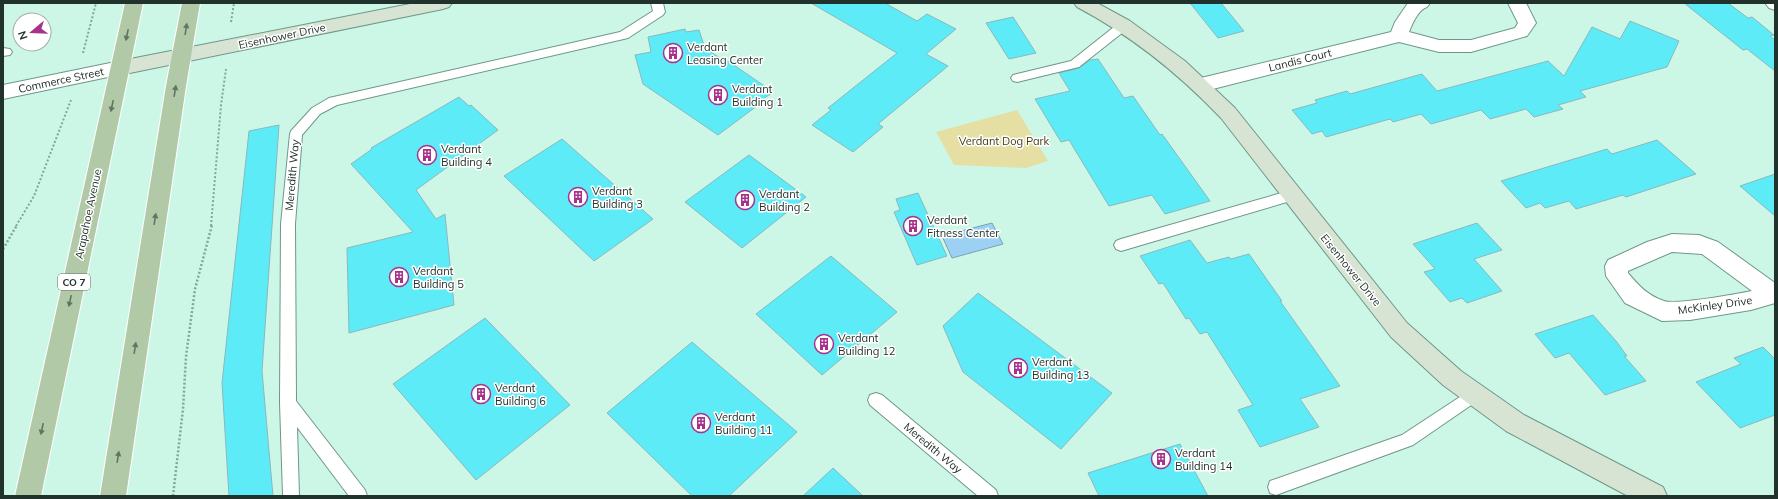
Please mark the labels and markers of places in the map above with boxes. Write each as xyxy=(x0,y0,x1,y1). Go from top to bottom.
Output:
place label: Verdant Leasing Center xyxy=(687,40,763,67)
building icon: Verdant Leasing Center xyxy=(662,42,684,64)
place label: Verdant Building 1 xyxy=(732,82,783,109)
building icon: Verdant Building 1 xyxy=(707,84,729,106)
place label: Verdant Building 4 xyxy=(441,142,492,169)
building icon: Verdant Building 4 xyxy=(416,144,438,166)
place label: Verdant Building 3 xyxy=(592,184,643,211)
building icon: Verdant Building 3 xyxy=(567,186,589,208)
place label: Verdant Building 2 xyxy=(759,187,810,214)
building icon: Verdant Building 2 xyxy=(734,189,756,211)
place label: Verdant Fitness Center xyxy=(927,213,999,240)
building icon: Verdant Fitness Center xyxy=(902,215,924,237)
place label: Verdant Building 5 xyxy=(413,264,464,291)
building icon: Verdant Building 5 xyxy=(388,266,410,288)
place label: Verdant Building 12 xyxy=(838,331,896,358)
building icon: Verdant Building 12 xyxy=(813,333,835,355)
place label: Verdant Building 13 xyxy=(1032,355,1089,382)
building icon: Verdant Building 13 xyxy=(1007,357,1029,379)
place label: Verdant Building 6 xyxy=(495,381,546,408)
building icon: Verdant Building 6 xyxy=(470,383,492,405)
place label: Verdant Building 11 xyxy=(715,410,772,437)
building icon: Verdant Building 11 xyxy=(690,412,712,434)
place label: Verdant Building 14 xyxy=(1175,446,1233,473)
building icon: Verdant Building 14 xyxy=(1150,448,1172,470)

